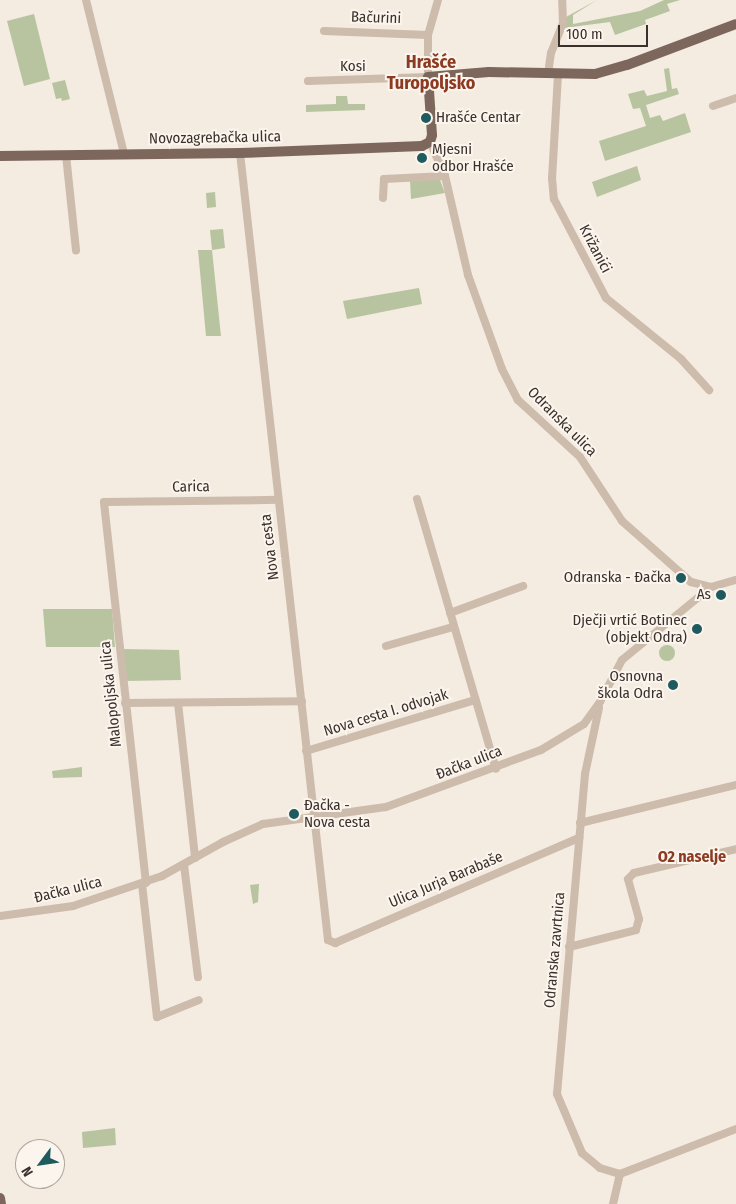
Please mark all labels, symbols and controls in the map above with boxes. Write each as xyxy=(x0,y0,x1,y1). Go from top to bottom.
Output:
street label: Bačurini xyxy=(351,8,401,28)
scale bar xyxy=(561,15,651,47)
text: 100 m xyxy=(566,25,603,43)
district label: Hrašće Turopoljsko xyxy=(387,52,475,94)
street label: Kosi xyxy=(340,58,366,76)
place label: Hrašće Centar xyxy=(436,109,521,127)
marker: Hrašće Centar xyxy=(420,112,432,124)
street label: Novozagrebačka ulica xyxy=(149,128,281,148)
place label: Mjesni odbor Hrašće xyxy=(432,140,514,175)
marker: Mjesni odbor Hrašće xyxy=(416,152,428,164)
street label: Križanići xyxy=(575,222,615,276)
street label: Odranska ulica xyxy=(524,384,600,460)
street label: Carica xyxy=(172,478,210,496)
street label: Nova cesta xyxy=(257,513,283,581)
place label: Odranska - Đačka xyxy=(564,569,671,587)
marker: Odranska - Đačka xyxy=(675,572,687,584)
place label: As xyxy=(697,586,711,604)
marker: As xyxy=(715,589,727,601)
place label: Dječji vrtić Botinec (objekt Odra) xyxy=(573,611,687,646)
marker: Dječji vrtić Botinec (objekt Odra) xyxy=(691,623,703,635)
street label: Malopoljska ulica xyxy=(96,640,126,748)
place label: Osnovna škola Odra xyxy=(598,667,663,702)
marker: Osnovna škola Odra xyxy=(667,679,679,691)
street label: Nova cesta I. odvojak xyxy=(322,686,450,740)
street label: Đačka ulica xyxy=(433,742,505,784)
place label: Đačka - Nova cesta xyxy=(304,796,370,831)
marker: Đačka - Nova cesta xyxy=(288,808,300,820)
district label: O2 naselje xyxy=(658,847,726,867)
street label: Ulica Jurja Barabaše xyxy=(386,848,506,912)
street label: Đačka ulica xyxy=(32,873,104,907)
street label: Odranska zavrtnica xyxy=(541,891,569,1009)
north arrow xyxy=(15,1139,65,1189)
text: N xyxy=(18,1164,37,1179)

